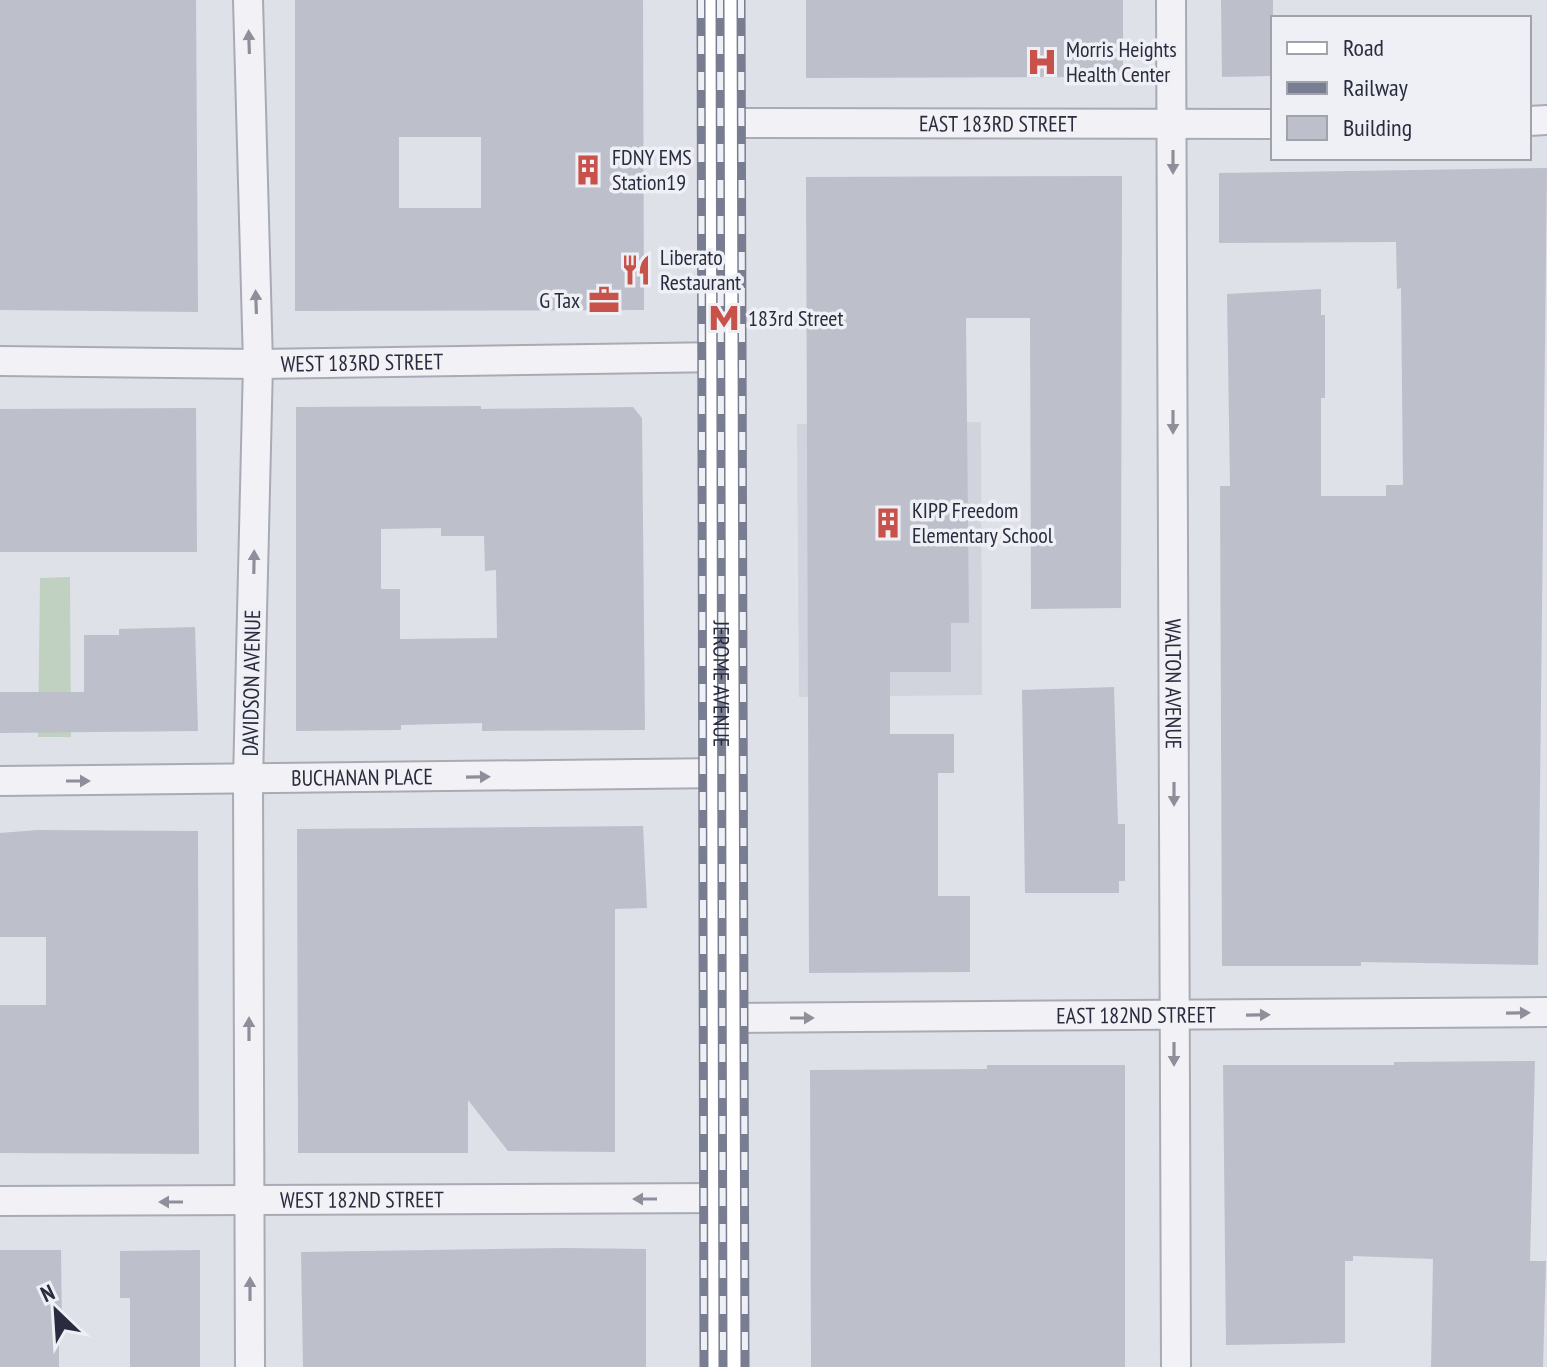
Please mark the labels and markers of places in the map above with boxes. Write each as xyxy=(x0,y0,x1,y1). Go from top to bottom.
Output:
place label: Morris Heights Health Center xyxy=(1066,35,1177,88)
hospital icon: Morris Heights Health Center xyxy=(1025,45,1059,79)
place label: FDNY EMS Station19 xyxy=(612,143,692,196)
building icon: FDNY EMS Station19 xyxy=(571,153,605,187)
place label: Liberato Restaurant xyxy=(660,243,741,296)
restaurant icon: Liberato Restaurant xyxy=(619,253,653,287)
office icon: G Tax xyxy=(587,283,621,317)
place label: G Tax xyxy=(539,286,580,314)
metro station icon: 183rd Street xyxy=(707,301,741,335)
place label: 183rd Street xyxy=(748,304,843,332)
place label: KIPP Freedom Elementary School xyxy=(912,496,1054,549)
building icon: KIPP Freedom Elementary School xyxy=(871,506,905,540)

